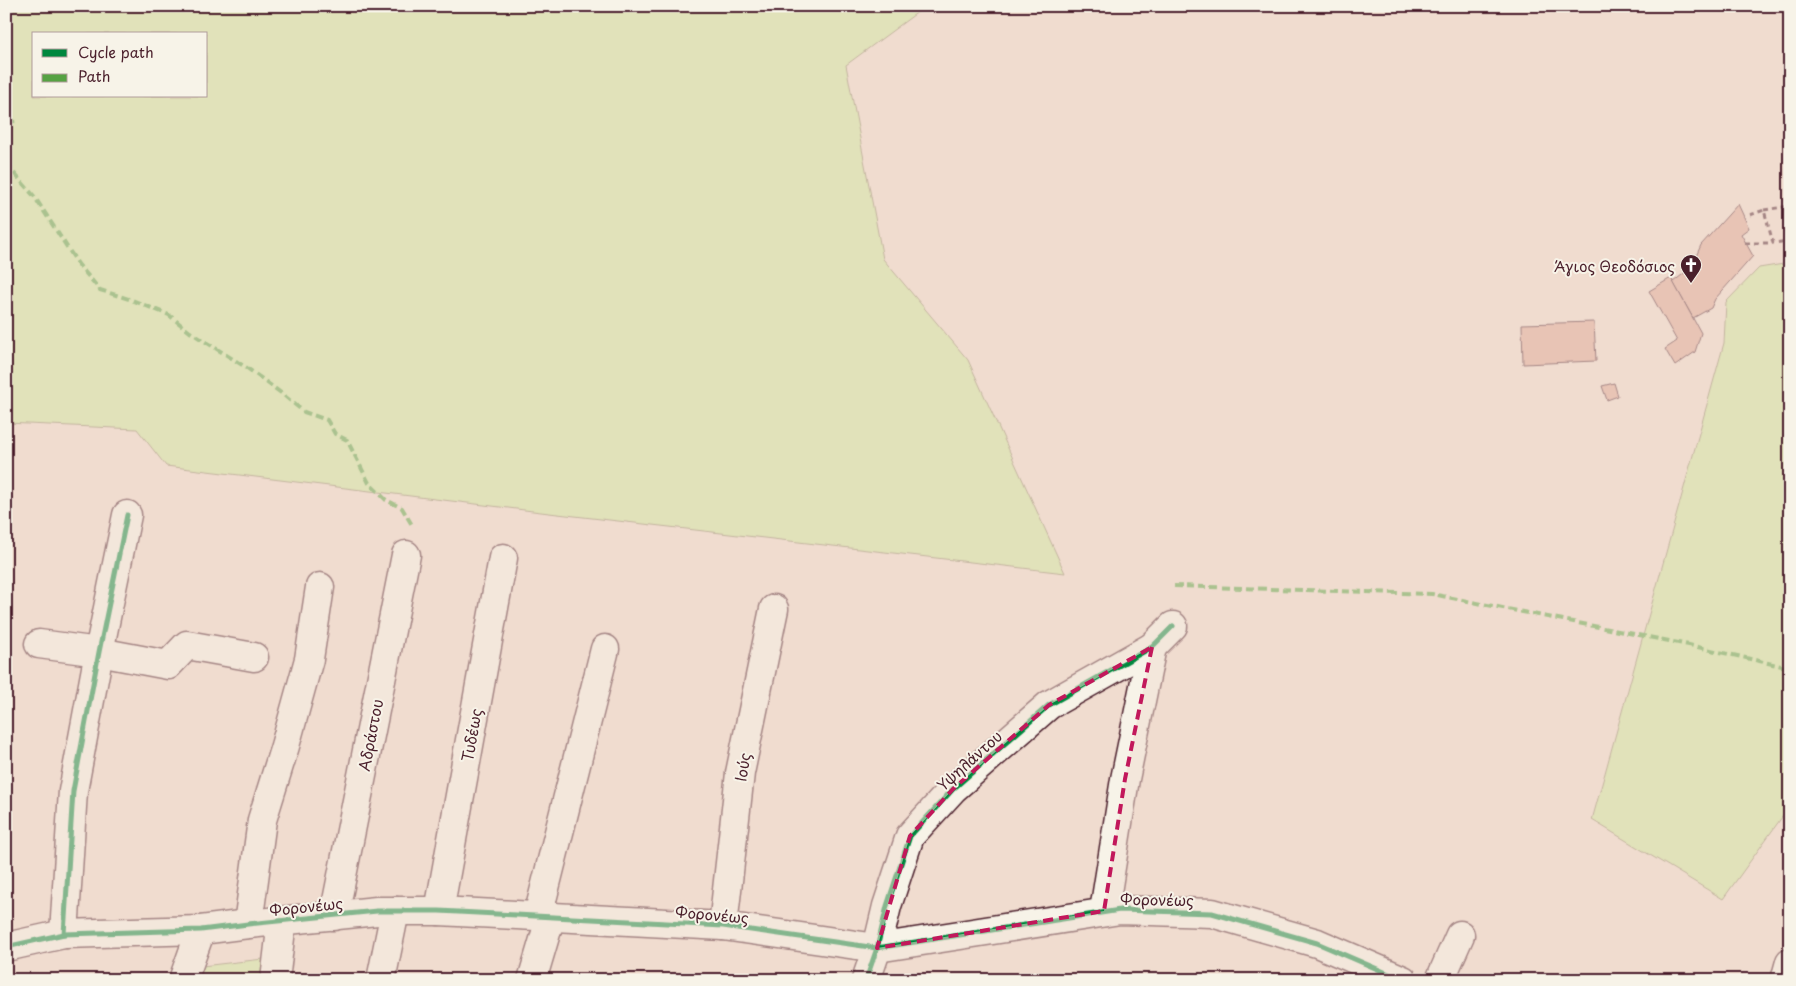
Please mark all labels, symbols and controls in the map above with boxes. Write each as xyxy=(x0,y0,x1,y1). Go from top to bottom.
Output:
legend xyxy=(32,32,208,98)
text: Cycle path xyxy=(78,40,154,63)
text: Path xyxy=(78,64,110,87)
church icon: Άγιος Θεοδόσιος xyxy=(1679,253,1703,284)
place label: Άγιος Θεοδόσιος xyxy=(1554,254,1675,277)
street label: Αδράστου xyxy=(352,697,388,773)
street label: Τυδέως xyxy=(455,706,487,763)
street label: Υψηλάντου xyxy=(931,724,1007,796)
street label: Ιούς xyxy=(728,751,756,783)
street label: Φορονέως xyxy=(1120,887,1194,911)
street label: Φορονέως xyxy=(268,891,344,921)
street label: Φορονέως xyxy=(674,899,750,929)

